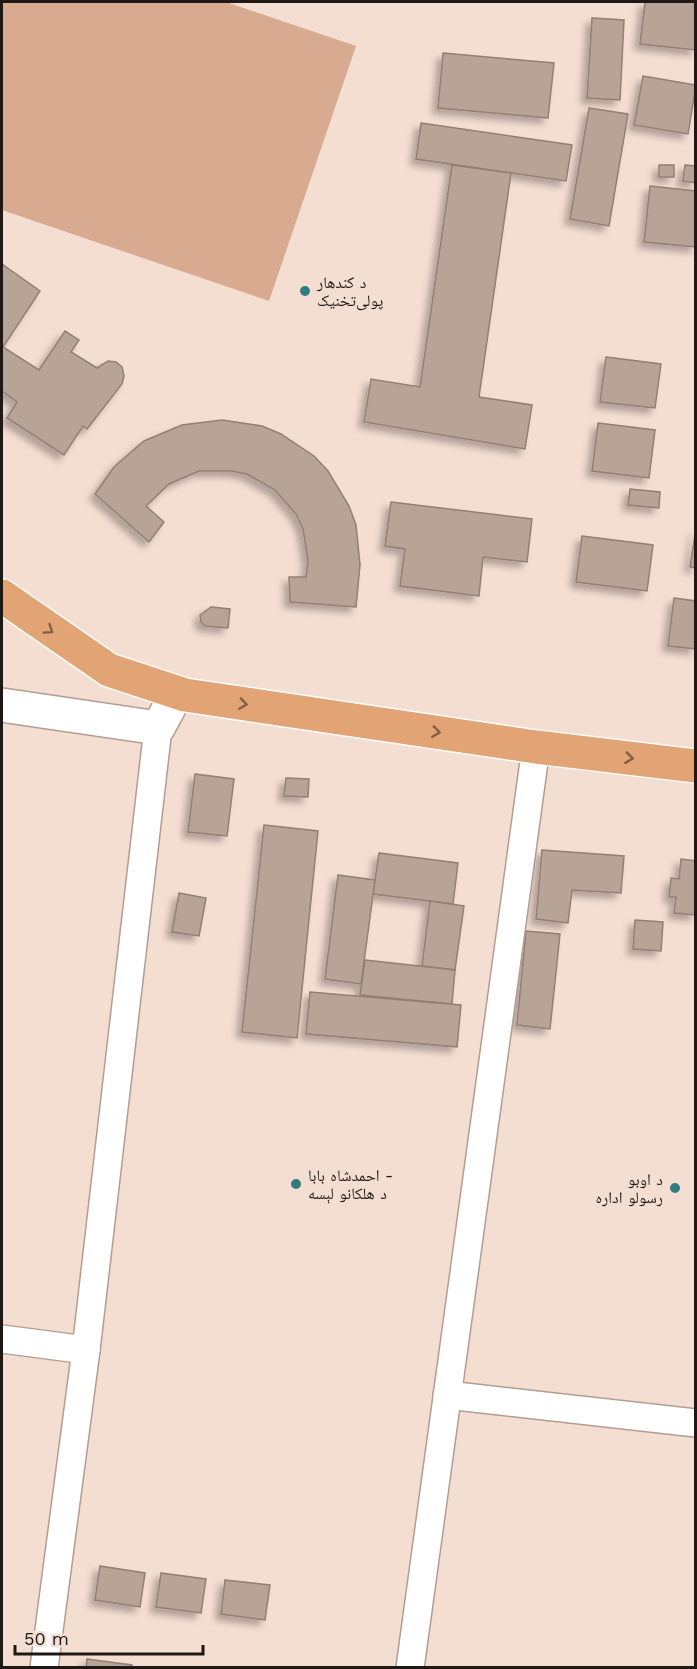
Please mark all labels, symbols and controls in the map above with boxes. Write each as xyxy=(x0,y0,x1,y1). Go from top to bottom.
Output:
place label: د کندهار پولی‌تخنیک xyxy=(316,273,384,311)
marker: د کندهار پولی‌تخنیک xyxy=(298,284,312,298)
one-way arrow xyxy=(42,623,53,634)
one-way arrow xyxy=(238,697,248,709)
one-way arrow xyxy=(431,726,441,738)
one-way arrow xyxy=(625,751,634,764)
place label: احمدشاه بابا - د هلکانو لېسه xyxy=(308,1166,393,1204)
place label: د اوبو رسولو اداره xyxy=(596,1170,663,1207)
marker: احمدشاه بابا - د هلکانو لېسه xyxy=(289,1177,303,1191)
marker: د اوبو رسولو اداره xyxy=(668,1181,682,1195)
scale bar xyxy=(15,1618,202,1656)
text: 50 m xyxy=(24,1628,69,1649)

